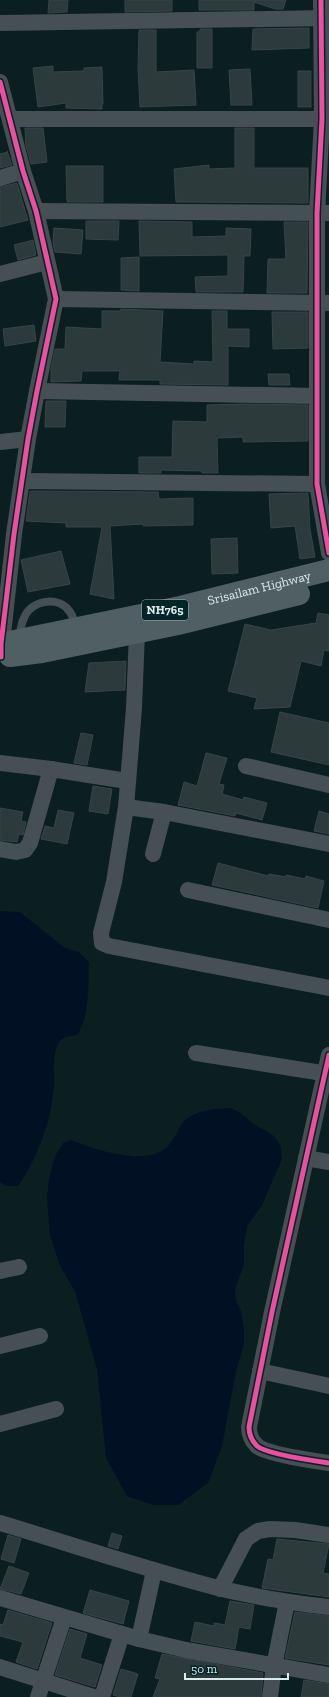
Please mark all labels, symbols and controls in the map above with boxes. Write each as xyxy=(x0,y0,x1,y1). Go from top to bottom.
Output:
street label: Srisailam Highway xyxy=(206,567,312,607)
road number: NH765 xyxy=(142,600,188,620)
scale bar xyxy=(185,1655,288,1681)
text: 50 m xyxy=(191,1662,218,1676)

